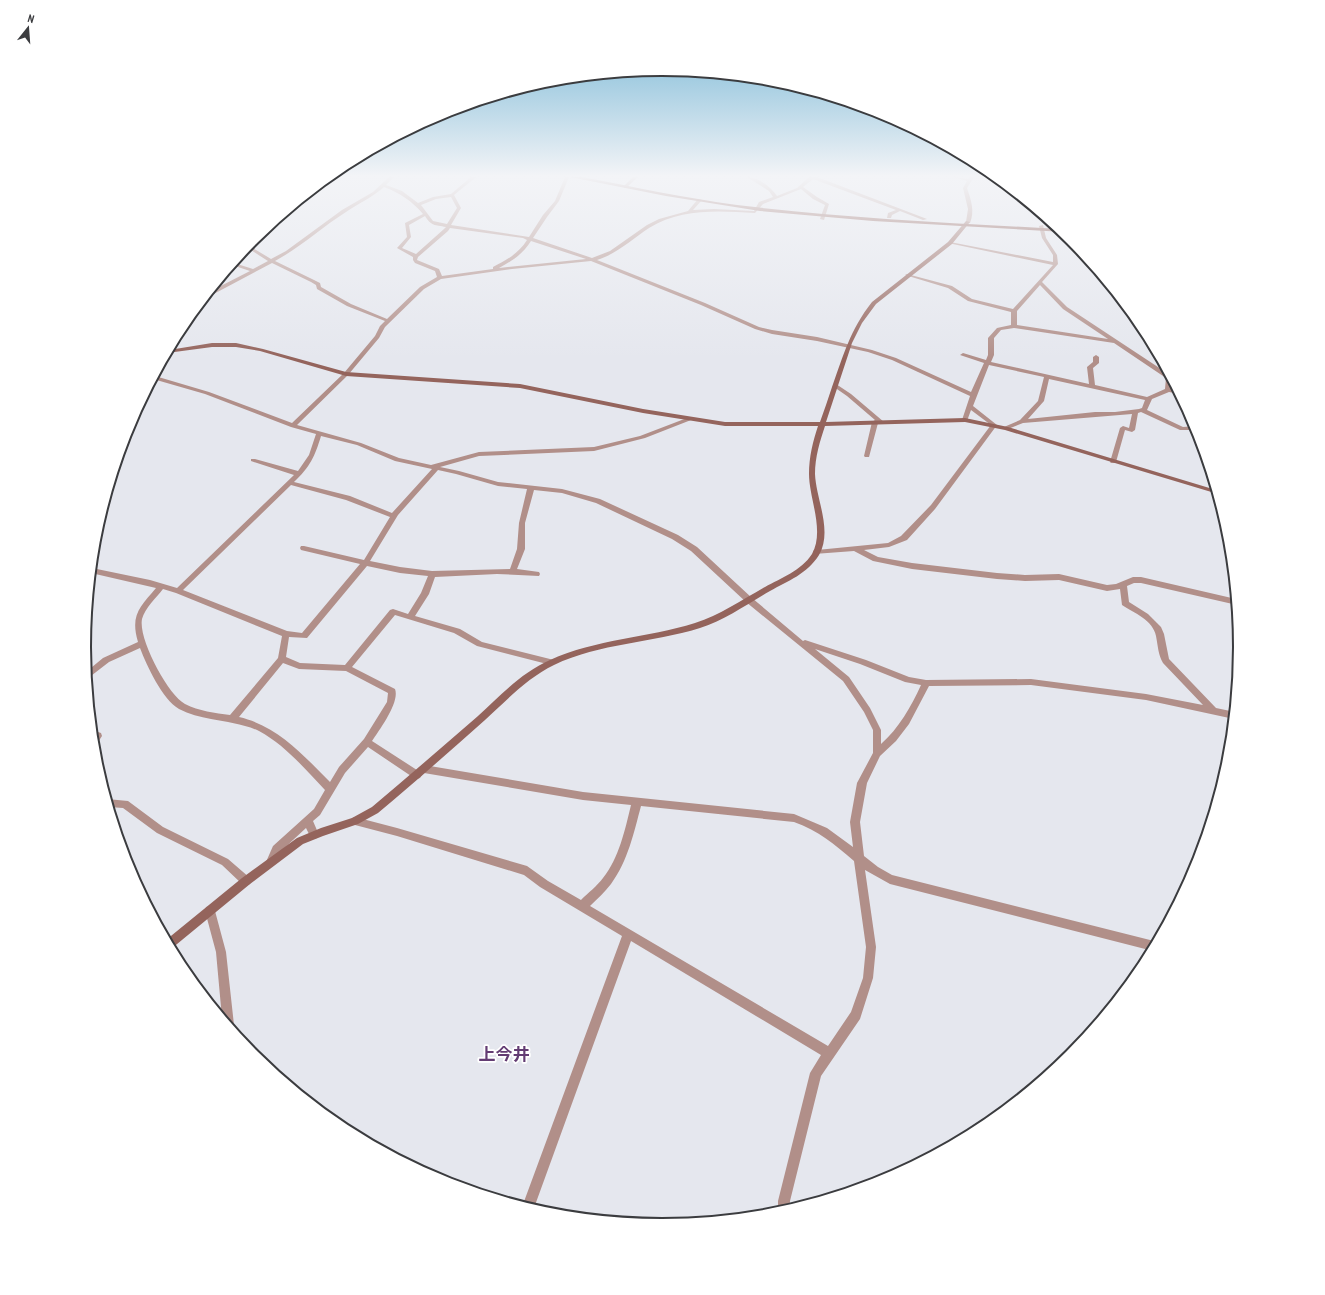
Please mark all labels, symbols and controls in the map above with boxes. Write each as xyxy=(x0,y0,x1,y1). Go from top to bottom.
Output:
north arrow xyxy=(8,8,48,48)
text: N xyxy=(26,11,36,26)
district label: 上今井 xyxy=(479,1043,530,1065)

